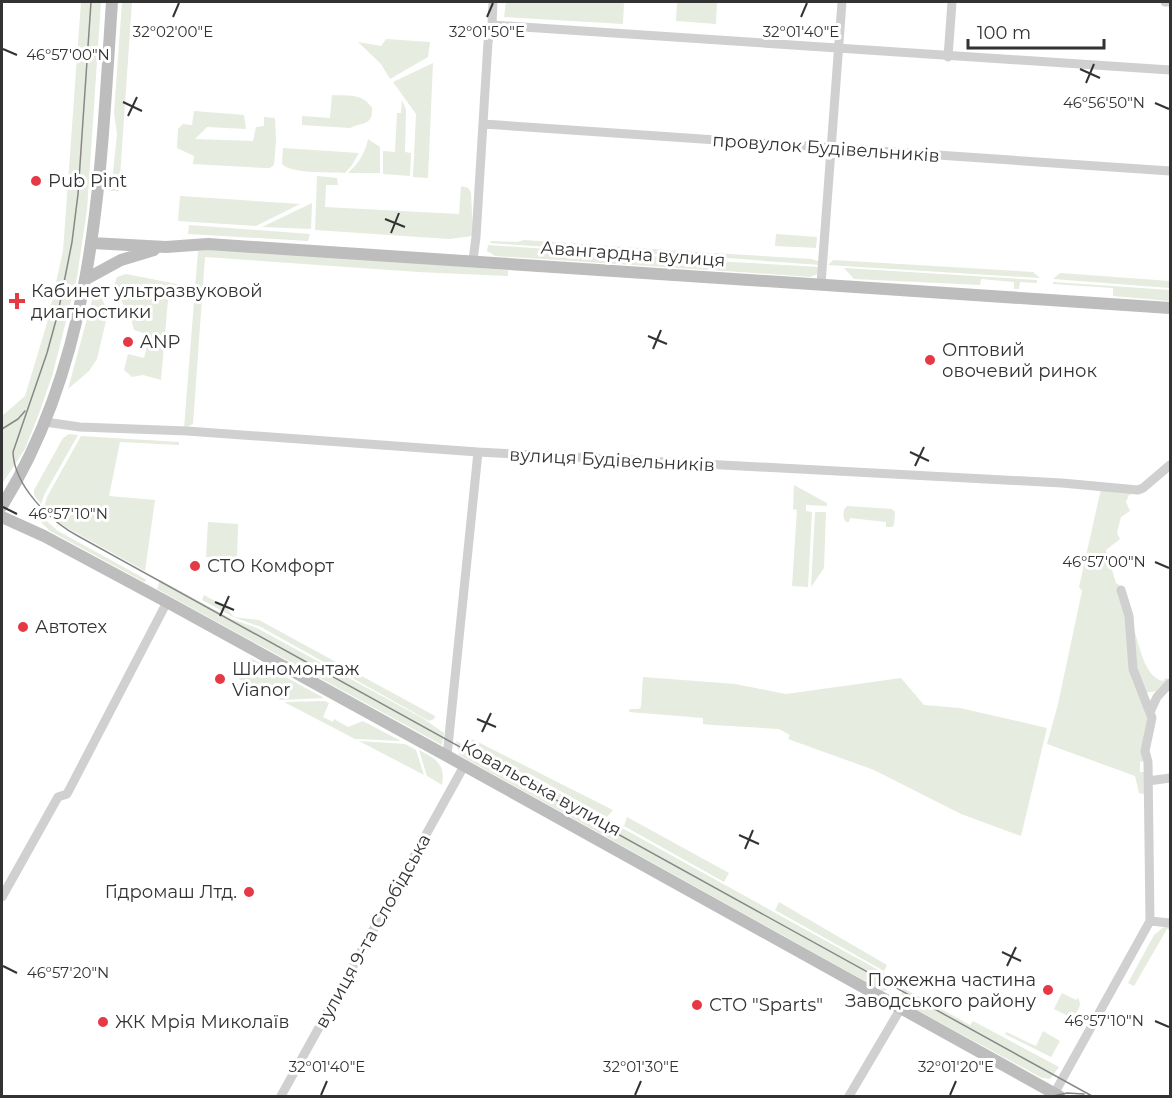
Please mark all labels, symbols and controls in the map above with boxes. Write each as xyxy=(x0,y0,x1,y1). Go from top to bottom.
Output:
scale bar xyxy=(968,12,1104,50)
text: 32°02'00"E xyxy=(133,22,213,41)
text: 32°01'50"E xyxy=(449,22,525,41)
text: 32°01'40"E xyxy=(763,22,839,41)
text: 100 m xyxy=(977,22,1031,44)
text: 46°57'00"N xyxy=(26,45,110,64)
text: 46°56'50"N xyxy=(1063,93,1145,112)
street label: провулок Будівельників xyxy=(712,129,940,167)
place label: Pub Pint xyxy=(48,170,127,192)
marker: Pub Pint xyxy=(29,174,43,188)
street label: Авангардна вулиця xyxy=(540,237,726,271)
place label: Кабинет ультразвуковой диагностики xyxy=(31,280,263,323)
marker: Кабинет ультразвуковой диагностики xyxy=(8,292,26,310)
place label: ANP xyxy=(140,331,180,353)
marker: ANP xyxy=(121,335,135,349)
place label: Оптовий овочевий ринок xyxy=(942,339,1098,382)
marker: Оптовий овочевий ринок xyxy=(923,353,937,367)
street label: вулиця Будівельників xyxy=(509,444,715,476)
text: 46°57'10"N xyxy=(28,504,108,523)
text: 46°57'00"N xyxy=(1062,552,1146,571)
place label: СТО Комфорт xyxy=(207,555,334,577)
marker: СТО Комфорт xyxy=(188,559,202,573)
place label: Автотех xyxy=(35,616,107,638)
marker: Автотех xyxy=(16,620,30,634)
place label: Шиномонтаж Vianor xyxy=(232,658,359,701)
marker: Шиномонтаж Vianor xyxy=(213,672,227,686)
street label: Ковальська вулиця xyxy=(457,735,625,841)
street label: вулиця 9-та Слобідська xyxy=(310,830,436,1032)
place label: Гідромаш Лтд. xyxy=(105,881,237,903)
marker: Гідромаш Лтд. xyxy=(242,885,256,899)
text: 46°57'20"N xyxy=(27,963,109,982)
place label: Пожежна частина Заводського району xyxy=(845,969,1036,1012)
marker: Пожежна частина Заводського району xyxy=(1041,983,1055,997)
place label: СТО "Sparts" xyxy=(709,994,823,1016)
marker: СТО "Sparts" xyxy=(690,998,704,1012)
place label: ЖК Мрія Миколаїв xyxy=(115,1011,289,1033)
text: 46°57'10"N xyxy=(1064,1011,1144,1030)
marker: ЖК Мрія Миколаїв xyxy=(96,1015,110,1029)
text: 32°01'40"E xyxy=(289,1057,365,1076)
text: 32°01'30"E xyxy=(603,1057,679,1076)
text: 32°01'20"E xyxy=(918,1057,994,1076)

